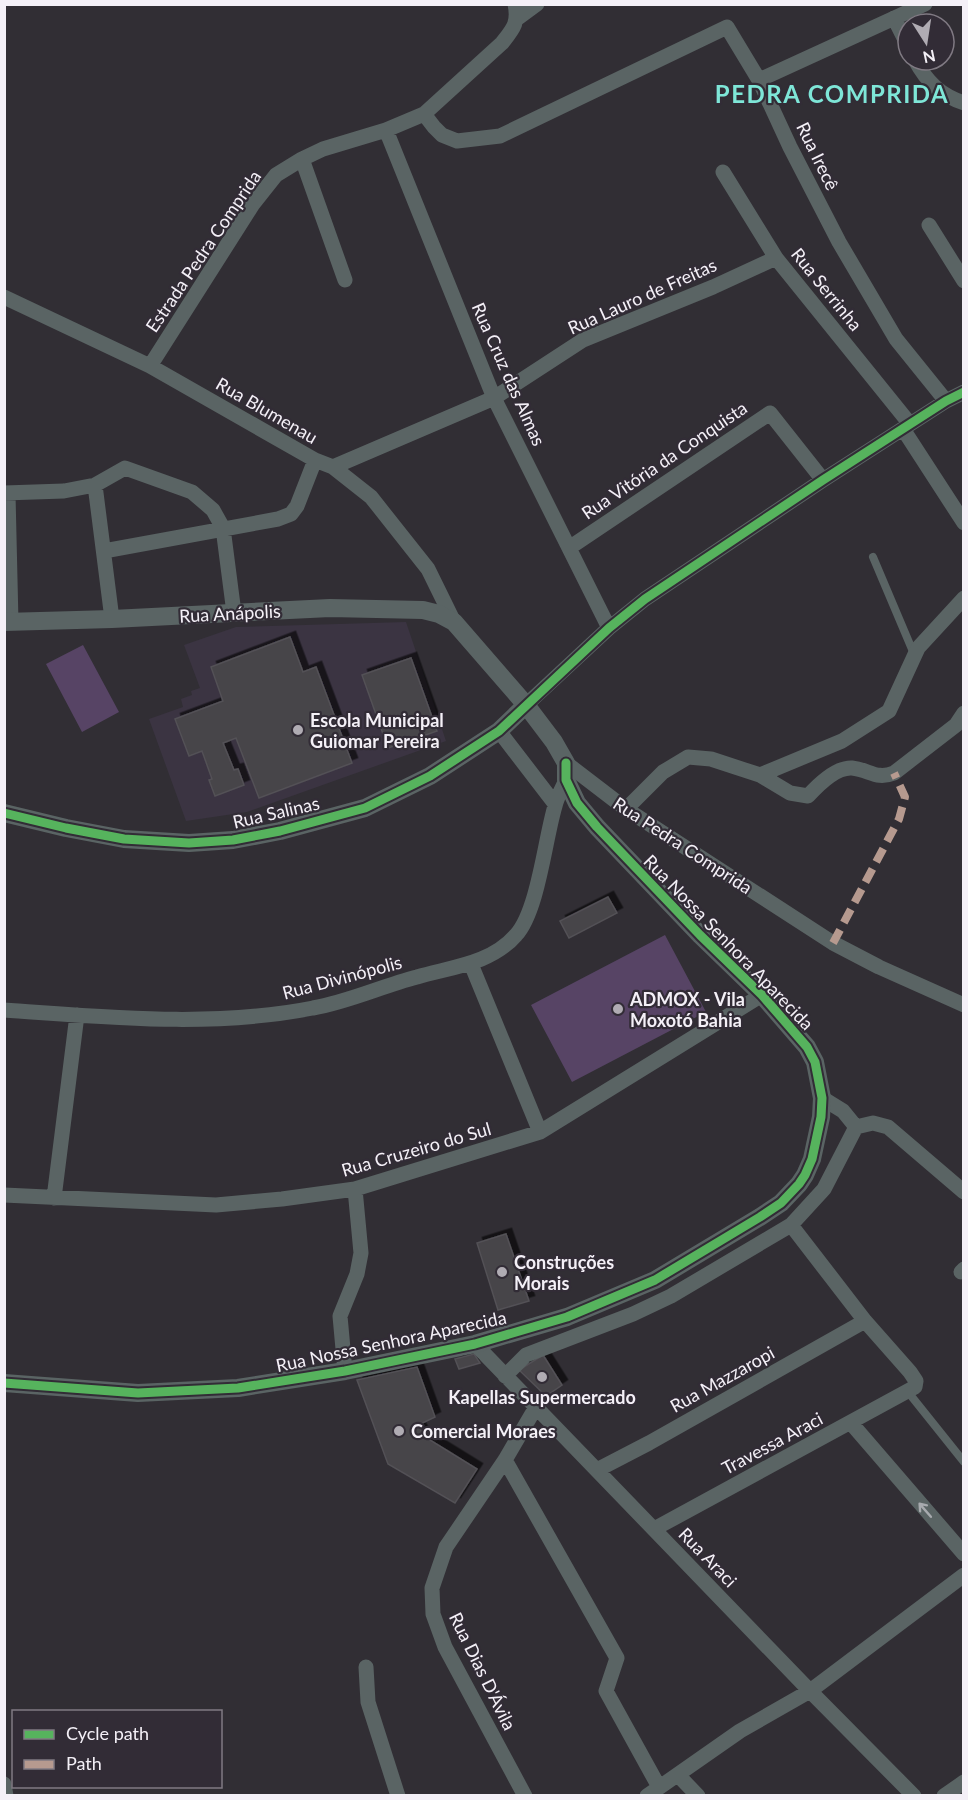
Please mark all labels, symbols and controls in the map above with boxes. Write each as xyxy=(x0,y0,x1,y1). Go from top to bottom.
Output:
north arrow xyxy=(896,12,956,72)
text: N xyxy=(921,47,937,68)
district label: PEDRA COMPRIDA xyxy=(715,79,949,108)
street label: Rua Irecê xyxy=(792,118,844,194)
street label: Estrada Pedra Comprida xyxy=(141,166,265,336)
street label: Rua Serrinha xyxy=(787,243,867,335)
street label: Rua Lauro de Freitas xyxy=(564,253,720,339)
street label: Rua Cruz das Almas xyxy=(468,299,551,449)
street label: Rua Blumenau xyxy=(212,372,322,448)
street label: Rua Vitória da Conquista xyxy=(577,396,751,524)
street label: Rua Anápolis xyxy=(179,599,282,627)
place label: Escola Municipal Guiomar Pereira xyxy=(310,709,444,752)
marker: Escola Municipal Guiomar Pereira xyxy=(291,723,305,737)
street label: Rua Salinas xyxy=(230,791,322,833)
street label: Rua Pedra Comprida xyxy=(609,792,757,898)
street label: Rua Nossa Senhora Aparecida xyxy=(639,850,819,1034)
street label: Rua Divinópolis xyxy=(280,950,404,1004)
place label: ADMOX - Vila Moxotó Bahia xyxy=(629,988,745,1031)
marker: ADMOX - Vila Moxotó Bahia xyxy=(611,1002,625,1016)
street label: Rua Cruzeiro do Sul xyxy=(339,1117,493,1181)
place label: Construções Morais xyxy=(514,1251,614,1294)
marker: Construções Morais xyxy=(495,1265,509,1279)
street label: Rua Nossa Senhora Aparecida xyxy=(274,1306,508,1376)
street label: Rua Mazzaropi xyxy=(666,1341,778,1417)
marker: Kapellas Supermercado xyxy=(535,1370,549,1384)
place label: Kapellas Supermercado xyxy=(448,1386,636,1408)
street label: Travessa Araci xyxy=(718,1407,826,1479)
place label: Comercial Moraes xyxy=(411,1420,556,1442)
marker: Comercial Moraes xyxy=(392,1424,406,1438)
one-way arrow xyxy=(919,1502,932,1518)
street label: Rua Araci xyxy=(674,1523,742,1591)
street label: Rua Dias D'Ávila xyxy=(445,1609,521,1733)
legend xyxy=(12,1710,222,1788)
text: Cycle path xyxy=(66,1722,149,1744)
text: Path xyxy=(66,1752,102,1774)

